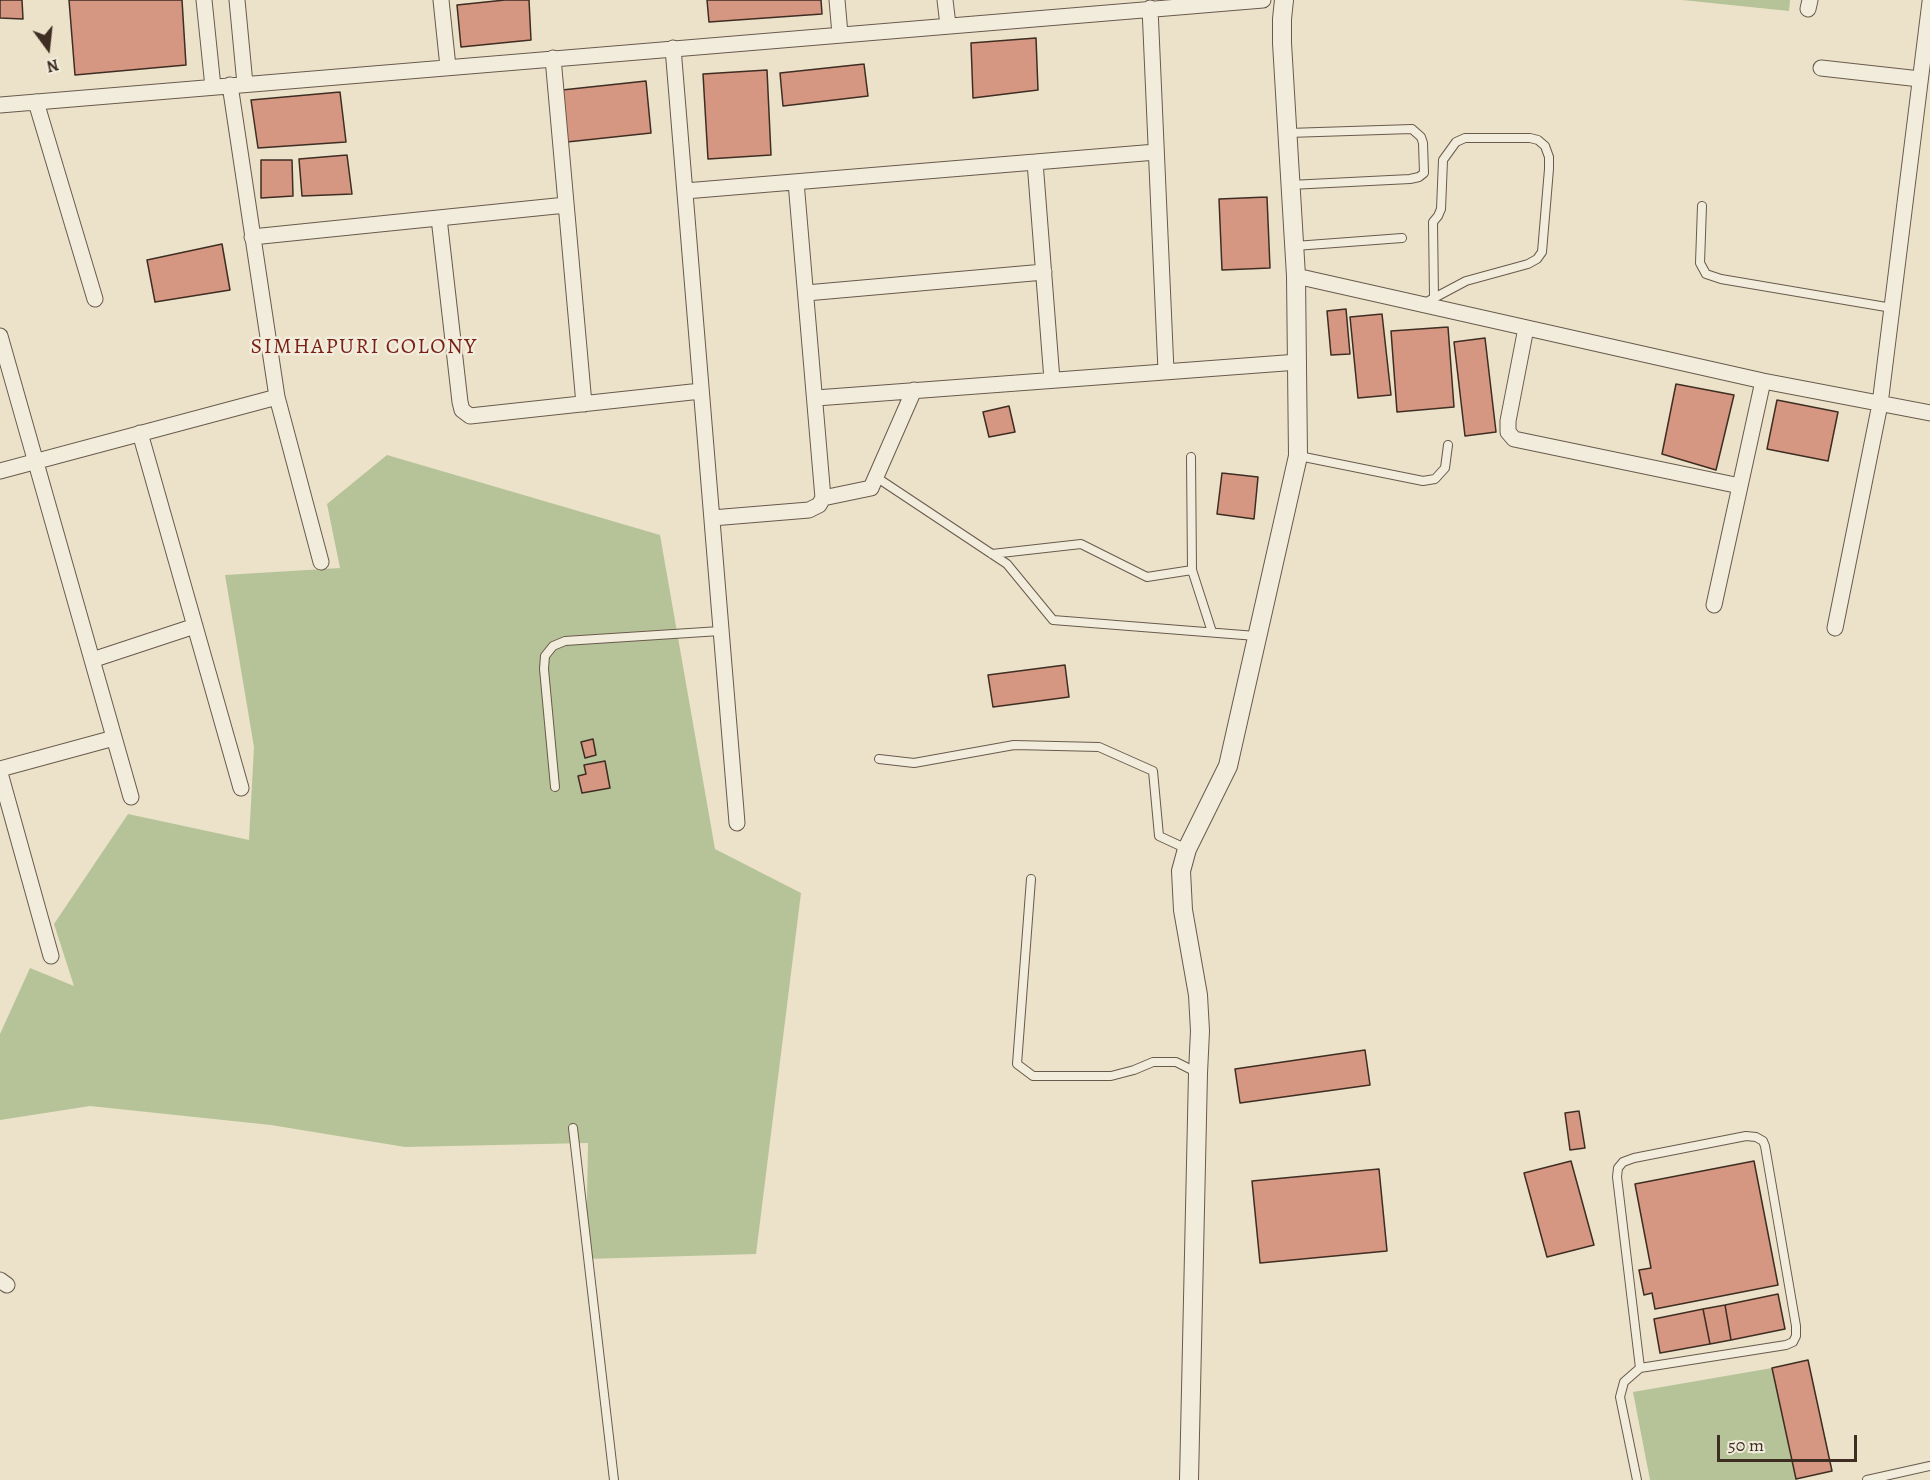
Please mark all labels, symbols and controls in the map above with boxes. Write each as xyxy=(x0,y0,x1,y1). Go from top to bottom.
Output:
north arrow xyxy=(18,18,78,78)
text: N xyxy=(44,53,61,78)
district label: SIMHAPURI COLONY xyxy=(250,335,478,361)
scale bar xyxy=(1720,1423,1860,1461)
text: 50 m xyxy=(1728,1433,1764,1457)

